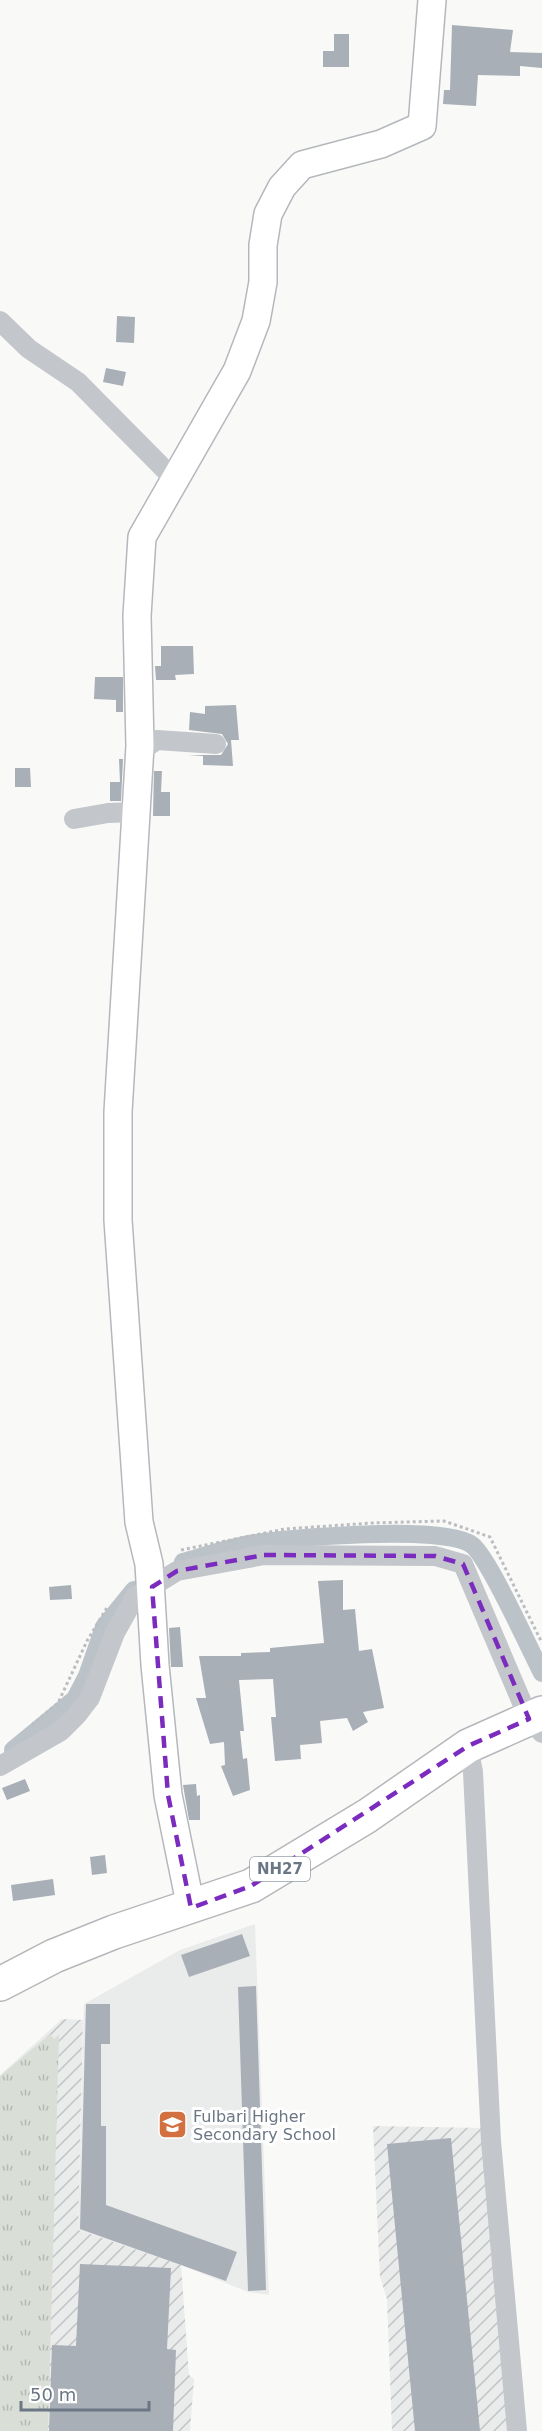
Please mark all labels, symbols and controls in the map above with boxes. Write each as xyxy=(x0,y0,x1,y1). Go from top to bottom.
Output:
road number: NH27 xyxy=(250,1857,310,1881)
place label: Fulbari Higher Secondary School xyxy=(193,2107,336,2144)
school or university icon: Fulbari Higher Secondary School xyxy=(156,2109,188,2141)
scale bar xyxy=(21,2374,148,2412)
text: 50 m xyxy=(30,2384,76,2405)

